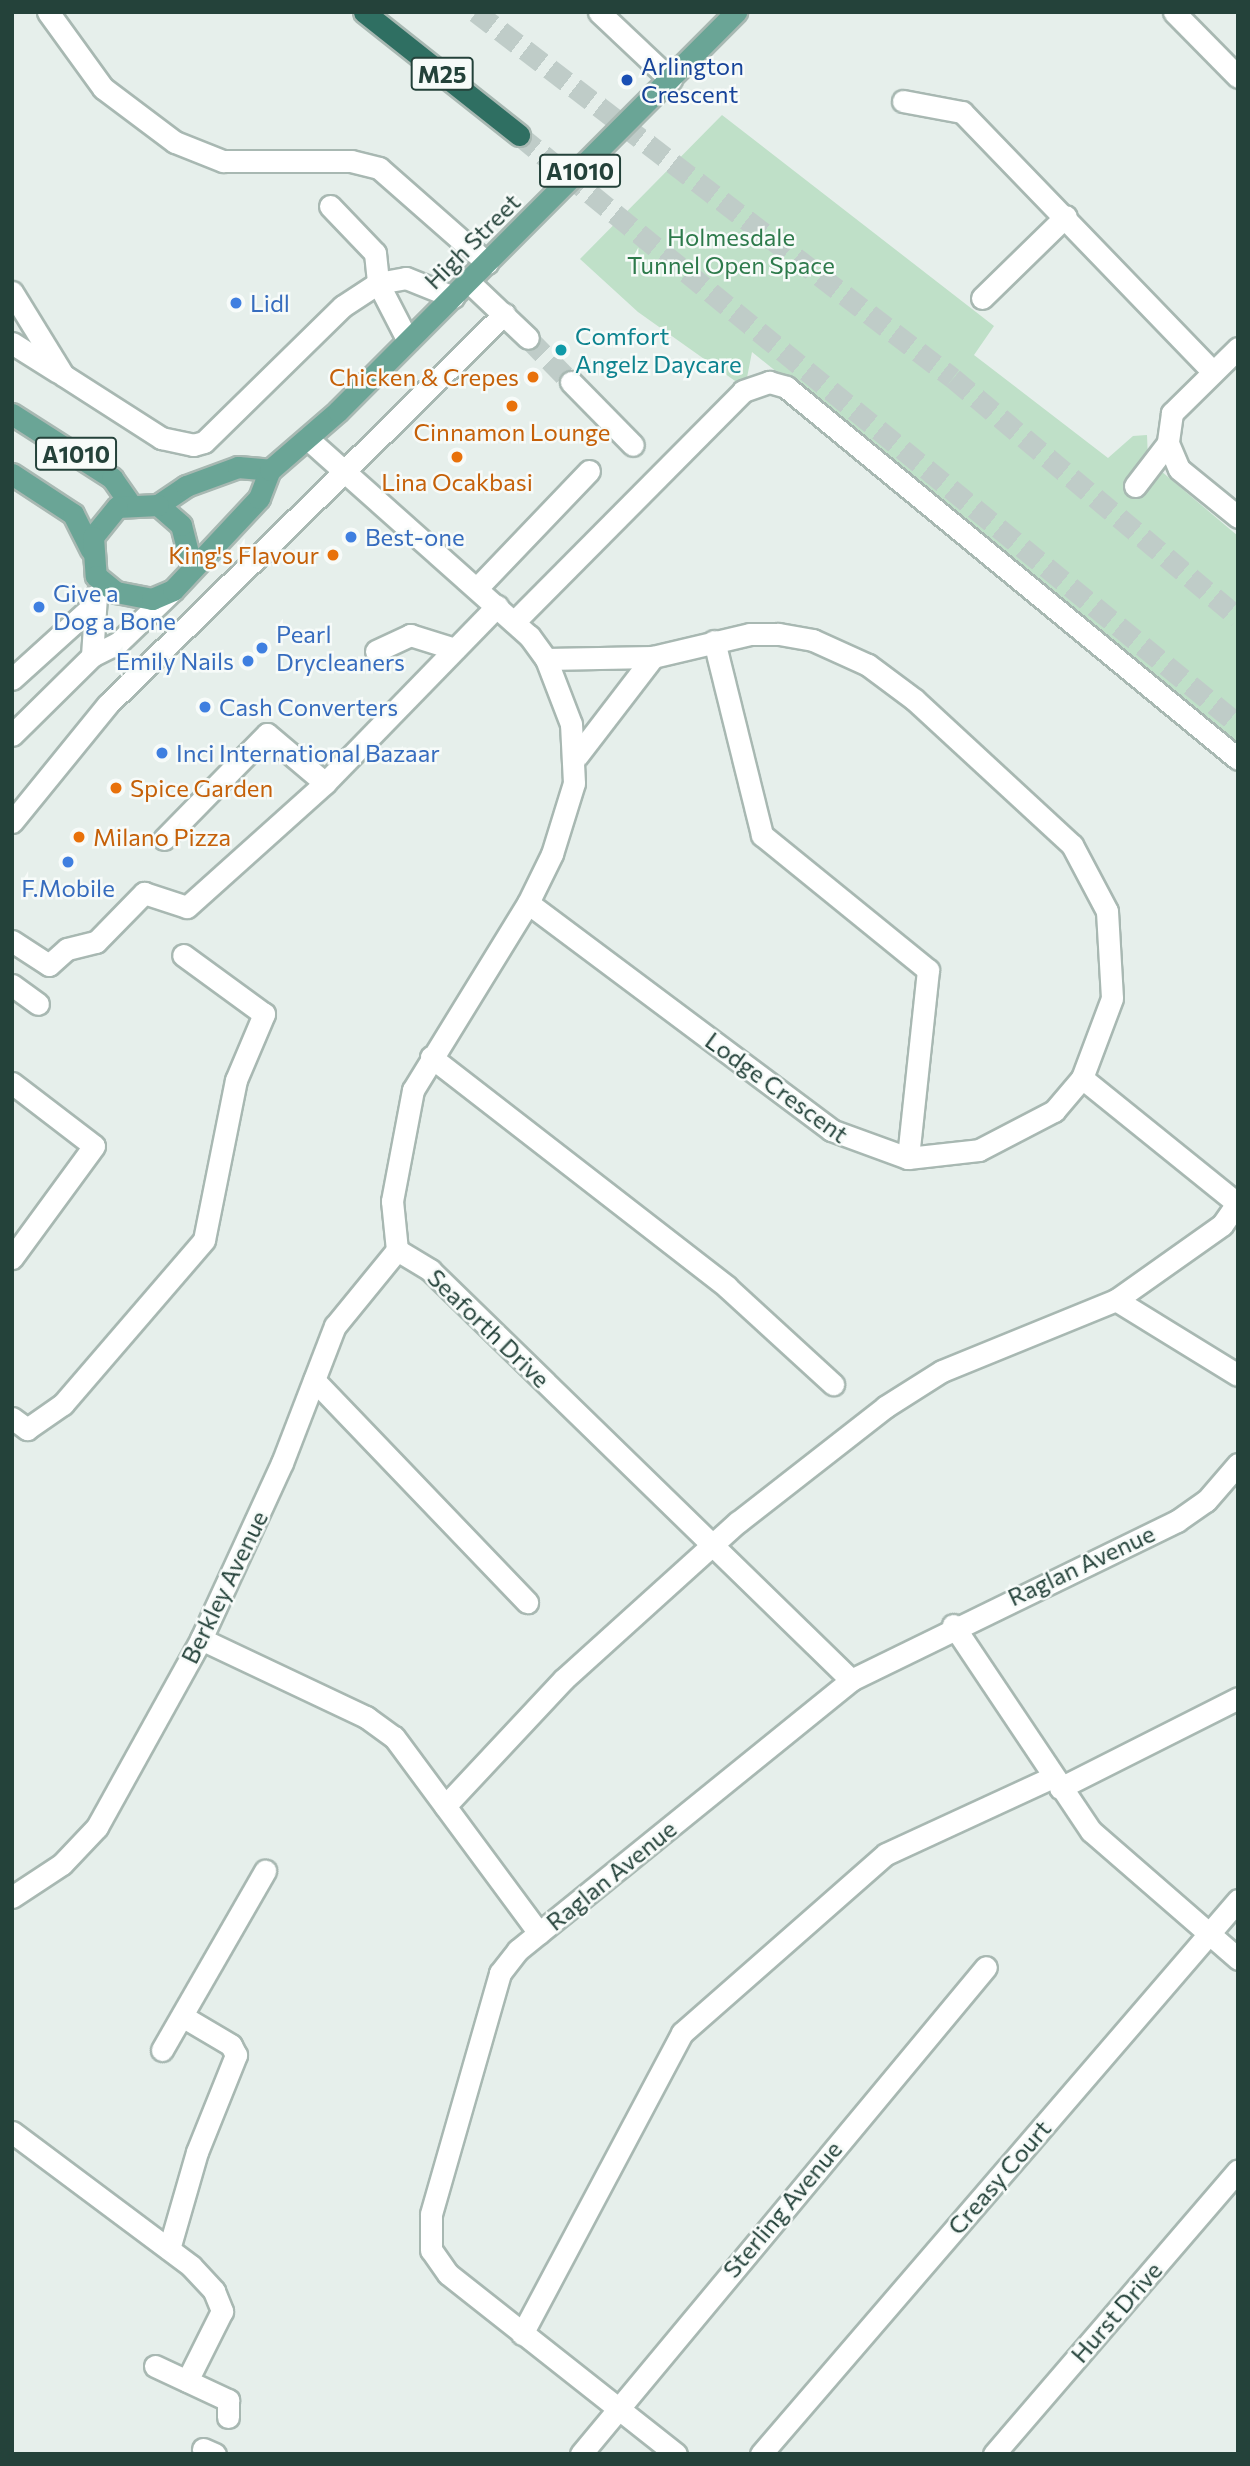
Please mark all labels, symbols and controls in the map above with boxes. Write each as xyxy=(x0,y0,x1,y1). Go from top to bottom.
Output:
place label: Arlington Crescent xyxy=(641,52,744,108)
road number: M25 xyxy=(410,54,474,94)
marker: Arlington Crescent xyxy=(619,72,635,88)
road number: A1010 xyxy=(538,152,622,190)
street label: High Street xyxy=(418,187,526,295)
park label: Holmesdale Tunnel Open Space xyxy=(627,223,835,279)
place label: Lidl xyxy=(250,289,290,317)
marker: Lidl xyxy=(228,295,244,311)
place label: Comfort Angelz Daycare xyxy=(575,322,742,378)
marker: Comfort Angelz Daycare xyxy=(553,342,569,358)
place label: Chicken & Crepes xyxy=(329,363,519,391)
marker: Chicken & Crepes xyxy=(525,369,541,385)
marker: Cinnamon Lounge xyxy=(504,398,520,414)
place label: Cinnamon Lounge xyxy=(414,418,610,446)
road number: A1010 xyxy=(34,435,118,474)
marker: Lina Ocakbasi xyxy=(449,449,465,465)
place label: Lina Ocakbasi xyxy=(381,468,533,496)
place label: Best-one xyxy=(365,523,465,551)
marker: Best-one xyxy=(343,529,359,545)
place label: King's Flavour xyxy=(168,541,319,569)
marker: King's Flavour xyxy=(325,547,341,563)
place label: Give a Dog a Bone xyxy=(53,579,176,635)
marker: Give a Dog a Bone xyxy=(31,599,47,615)
place label: Pearl Drycleaners xyxy=(276,620,405,676)
marker: Pearl Drycleaners xyxy=(254,640,270,656)
place label: Emily Nails xyxy=(116,647,234,675)
marker: Emily Nails xyxy=(240,653,256,669)
place label: Cash Converters xyxy=(219,693,398,721)
marker: Cash Converters xyxy=(197,699,213,715)
place label: Inci International Bazaar xyxy=(176,739,440,767)
marker: Inci International Bazaar xyxy=(154,745,170,761)
place label: Spice Garden xyxy=(130,774,273,802)
marker: Spice Garden xyxy=(108,780,124,796)
place label: Milano Pizza xyxy=(93,823,231,851)
marker: Milano Pizza xyxy=(71,829,87,845)
marker: F.Mobile xyxy=(60,854,76,870)
place label: F.Mobile xyxy=(21,874,115,902)
street label: Lodge Crescent xyxy=(700,1026,854,1148)
street label: Seaforth Drive xyxy=(422,1263,556,1393)
street label: Berkley Avenue xyxy=(175,1506,273,1668)
street label: Raglan Avenue xyxy=(1003,1518,1159,1612)
street label: Raglan Avenue xyxy=(540,1814,682,1936)
street label: Creasy Court xyxy=(942,2114,1056,2240)
street label: Sterling Avenue xyxy=(717,2135,847,2283)
street label: Hurst Drive xyxy=(1065,2256,1167,2368)

